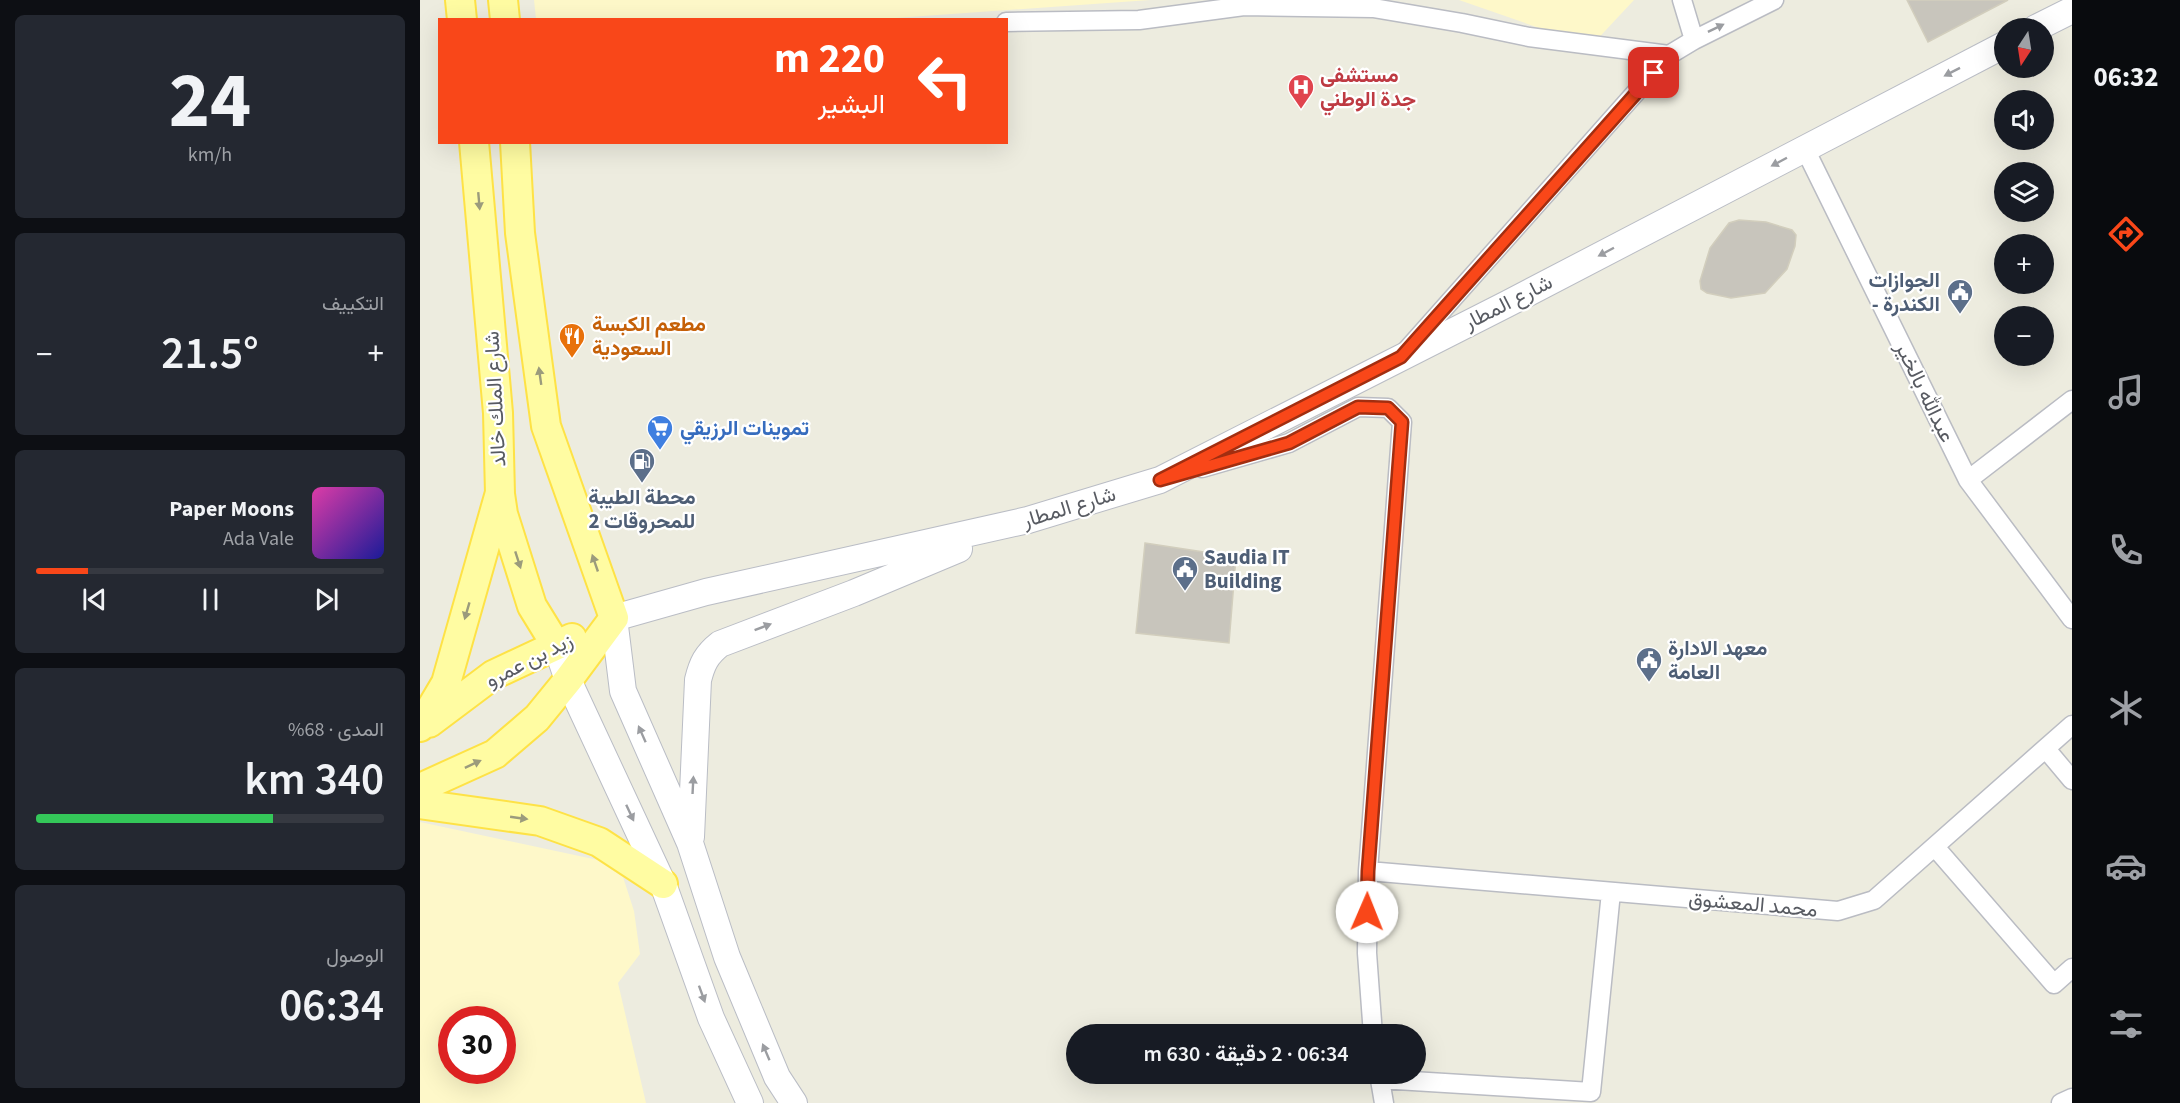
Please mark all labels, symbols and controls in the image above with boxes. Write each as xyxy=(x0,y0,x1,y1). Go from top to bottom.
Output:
north arrow xyxy=(1994,18,2054,78)
map controls xyxy=(1994,18,2054,366)
one-way arrow xyxy=(1707,24,1724,33)
text: 220 m xyxy=(774,29,885,89)
icon: left xyxy=(906,42,984,120)
text: 24 xyxy=(169,46,251,157)
pin xyxy=(1628,47,1679,98)
icon: arrive xyxy=(1637,56,1670,89)
text: 06:32 xyxy=(2093,58,2159,97)
place label: مستشفى جدة الوطني xyxy=(1320,60,1416,116)
one-way arrow xyxy=(1943,67,1960,77)
hospital icon: مستشفى جدة الوطني xyxy=(1286,72,1316,110)
text: البشير xyxy=(818,85,885,124)
button: sound xyxy=(1994,90,2054,150)
text: km/h xyxy=(188,141,232,169)
one-way arrow xyxy=(1770,157,1787,167)
button: layers xyxy=(1994,162,2054,222)
one-way arrow xyxy=(474,191,484,210)
icon: directions xyxy=(2105,213,2147,255)
button: + xyxy=(1994,234,2054,294)
one-way arrow xyxy=(1597,247,1614,257)
place label: الجوازات - الكندرة xyxy=(1869,265,1940,319)
street label: شارع المطار xyxy=(1457,267,1558,338)
public building icon: الجوازات - الكندرة xyxy=(1945,277,1975,315)
text: التكييف xyxy=(322,290,384,318)
button: − xyxy=(1994,306,2054,366)
place label: مطعم الكبسة السعودية xyxy=(592,309,706,363)
restaurant icon: مطعم الكبسة السعودية xyxy=(557,321,587,359)
text: 21.5° xyxy=(161,322,259,386)
street label: شارع الملك خالد xyxy=(476,330,514,468)
text: − xyxy=(36,331,52,378)
text: + xyxy=(368,331,384,378)
street label: عبدالله بالخير xyxy=(1887,336,1962,447)
one-way arrow xyxy=(535,367,544,386)
icon: music xyxy=(2105,371,2147,413)
supermarket icon: تموينات الرزيقي xyxy=(645,413,675,451)
place label: تموينات الرزيقي xyxy=(680,413,810,445)
fuel station icon: محطة الطيبة 2 للمحروقات xyxy=(627,446,657,484)
street label: شارع المطار xyxy=(1018,479,1119,536)
place label: محطة الطيبة 2 للمحروقات xyxy=(588,482,696,536)
text: Paper Moons xyxy=(169,493,294,525)
text: Ada Vale xyxy=(223,525,294,553)
icon: phone xyxy=(2105,529,2147,571)
place label: Saudia IT Building xyxy=(1204,542,1290,596)
one-way arrow xyxy=(514,551,523,569)
one-way arrow xyxy=(589,554,599,572)
public building icon: Saudia IT Building xyxy=(1170,554,1200,592)
icon: previous xyxy=(78,583,111,616)
icon: pause xyxy=(194,583,227,616)
icon: next xyxy=(310,583,343,616)
one-way arrow xyxy=(461,602,471,620)
one-way arrow xyxy=(754,622,772,631)
street label: زيد بن عمرو xyxy=(480,625,578,695)
place label: معهد الادارة العامة xyxy=(1668,633,1767,687)
public building icon: معهد الادارة العامة xyxy=(1634,645,1664,683)
icon: climate xyxy=(2105,687,2147,729)
text: المدى · 68% xyxy=(288,716,384,744)
one-way arrow xyxy=(637,724,647,742)
text: 340 km xyxy=(244,748,384,812)
one-way arrow xyxy=(465,760,482,769)
one-way arrow xyxy=(689,775,698,794)
one-way arrow xyxy=(626,805,635,822)
one-way arrow xyxy=(510,814,529,823)
icon: car xyxy=(2105,845,2147,887)
position arrow xyxy=(1335,880,1399,944)
street label: محمد المعشوق xyxy=(1687,883,1819,925)
text: الوصول xyxy=(326,942,384,970)
text: 06:34 xyxy=(279,974,384,1038)
one-way arrow xyxy=(698,985,708,1003)
icon: filters xyxy=(2105,1003,2147,1045)
speed limit sign: 30 xyxy=(438,1006,516,1084)
text: 06:34 · 2 دقيقة · 630 m xyxy=(1143,1038,1349,1070)
one-way arrow xyxy=(761,1042,771,1060)

